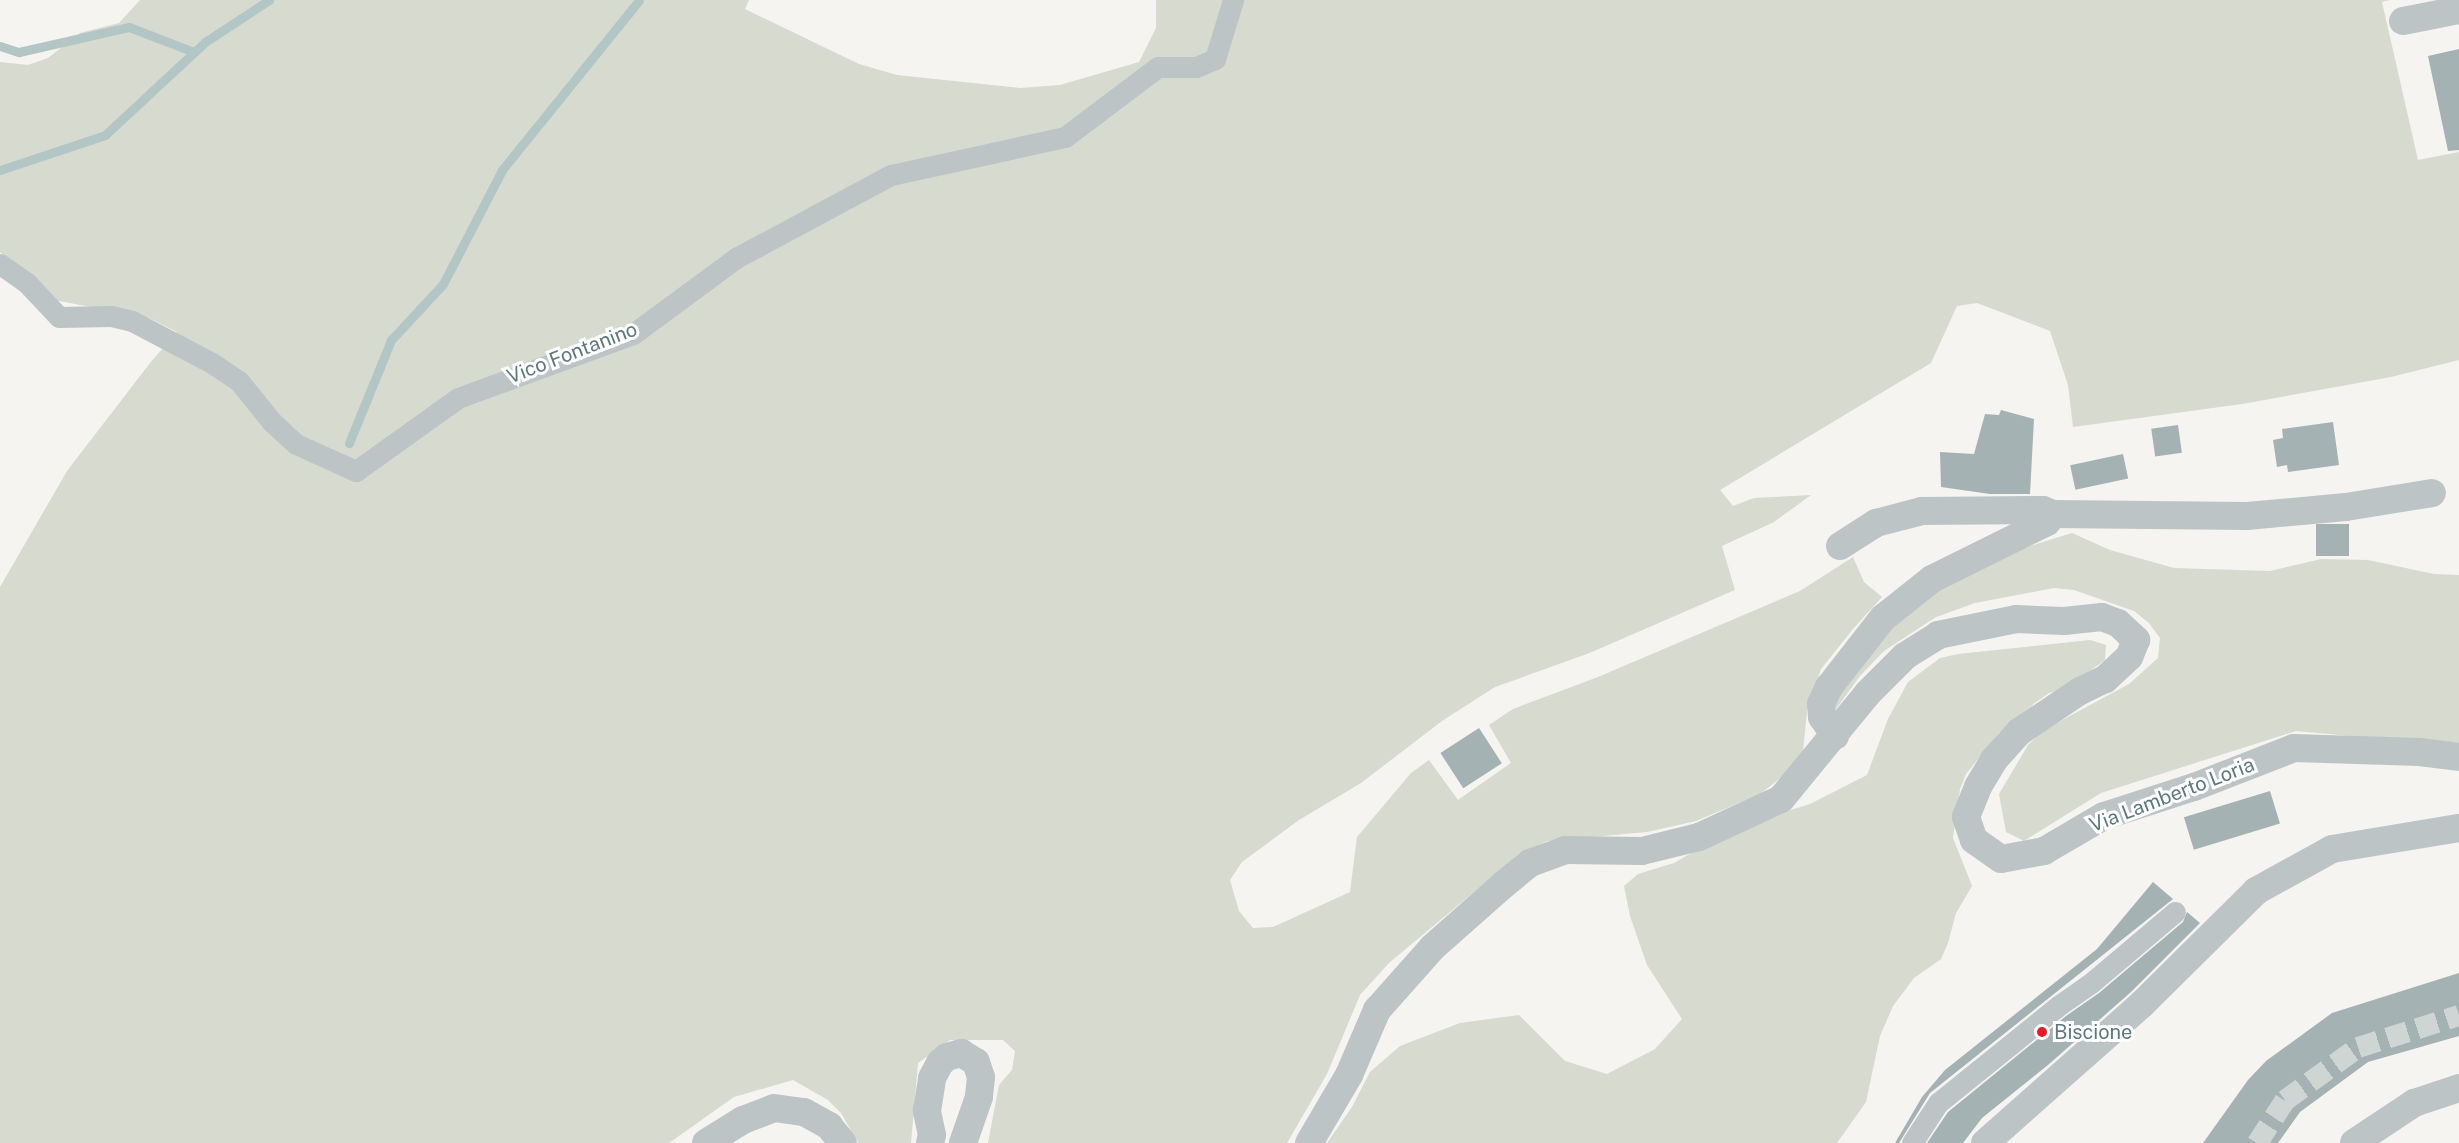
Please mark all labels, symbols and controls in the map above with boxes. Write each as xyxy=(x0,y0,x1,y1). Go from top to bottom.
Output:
street label: Vico Fontanino xyxy=(503,317,641,389)
street label: Via Lamberto Loria xyxy=(2086,752,2258,838)
place label: Biscione xyxy=(2054,1020,2132,1044)
marker: Biscione xyxy=(2035,1025,2049,1039)

